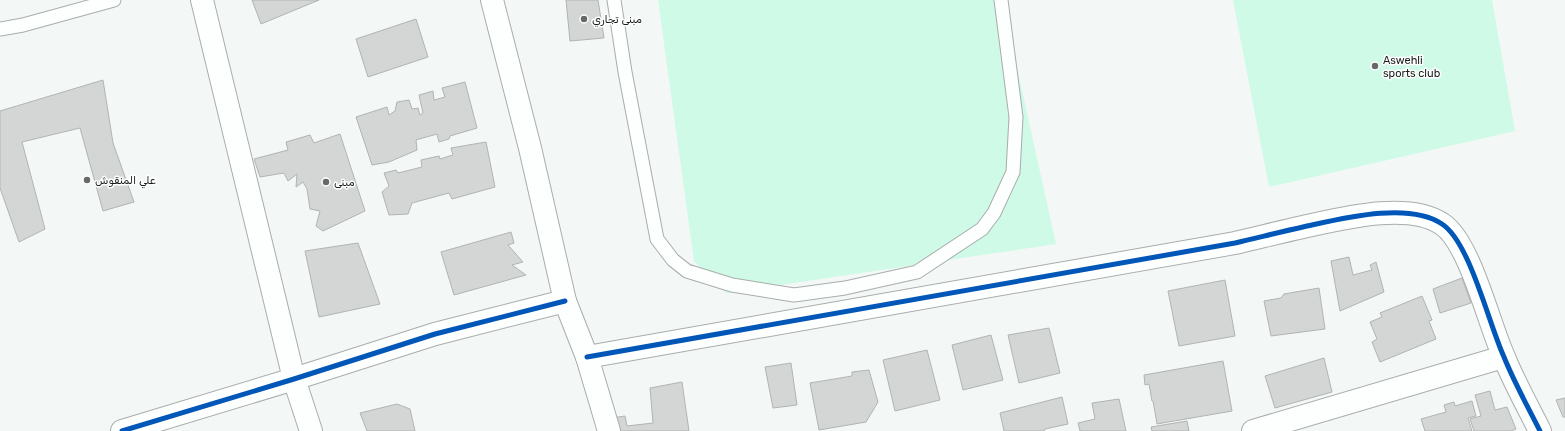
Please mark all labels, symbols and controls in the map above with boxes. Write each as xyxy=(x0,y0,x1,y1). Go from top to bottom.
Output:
place label: مبنى تجاري xyxy=(592,13,642,27)
marker: مبنى تجاري xyxy=(579,14,589,24)
place label: Aswehli sports club xyxy=(1383,54,1440,80)
marker: Aswehli sports club xyxy=(1370,61,1380,71)
place label: علي المنقوش xyxy=(95,174,156,189)
marker: علي المنقوش xyxy=(82,175,92,185)
place label: مبنى xyxy=(334,176,355,189)
marker: مبنى xyxy=(321,177,331,187)

